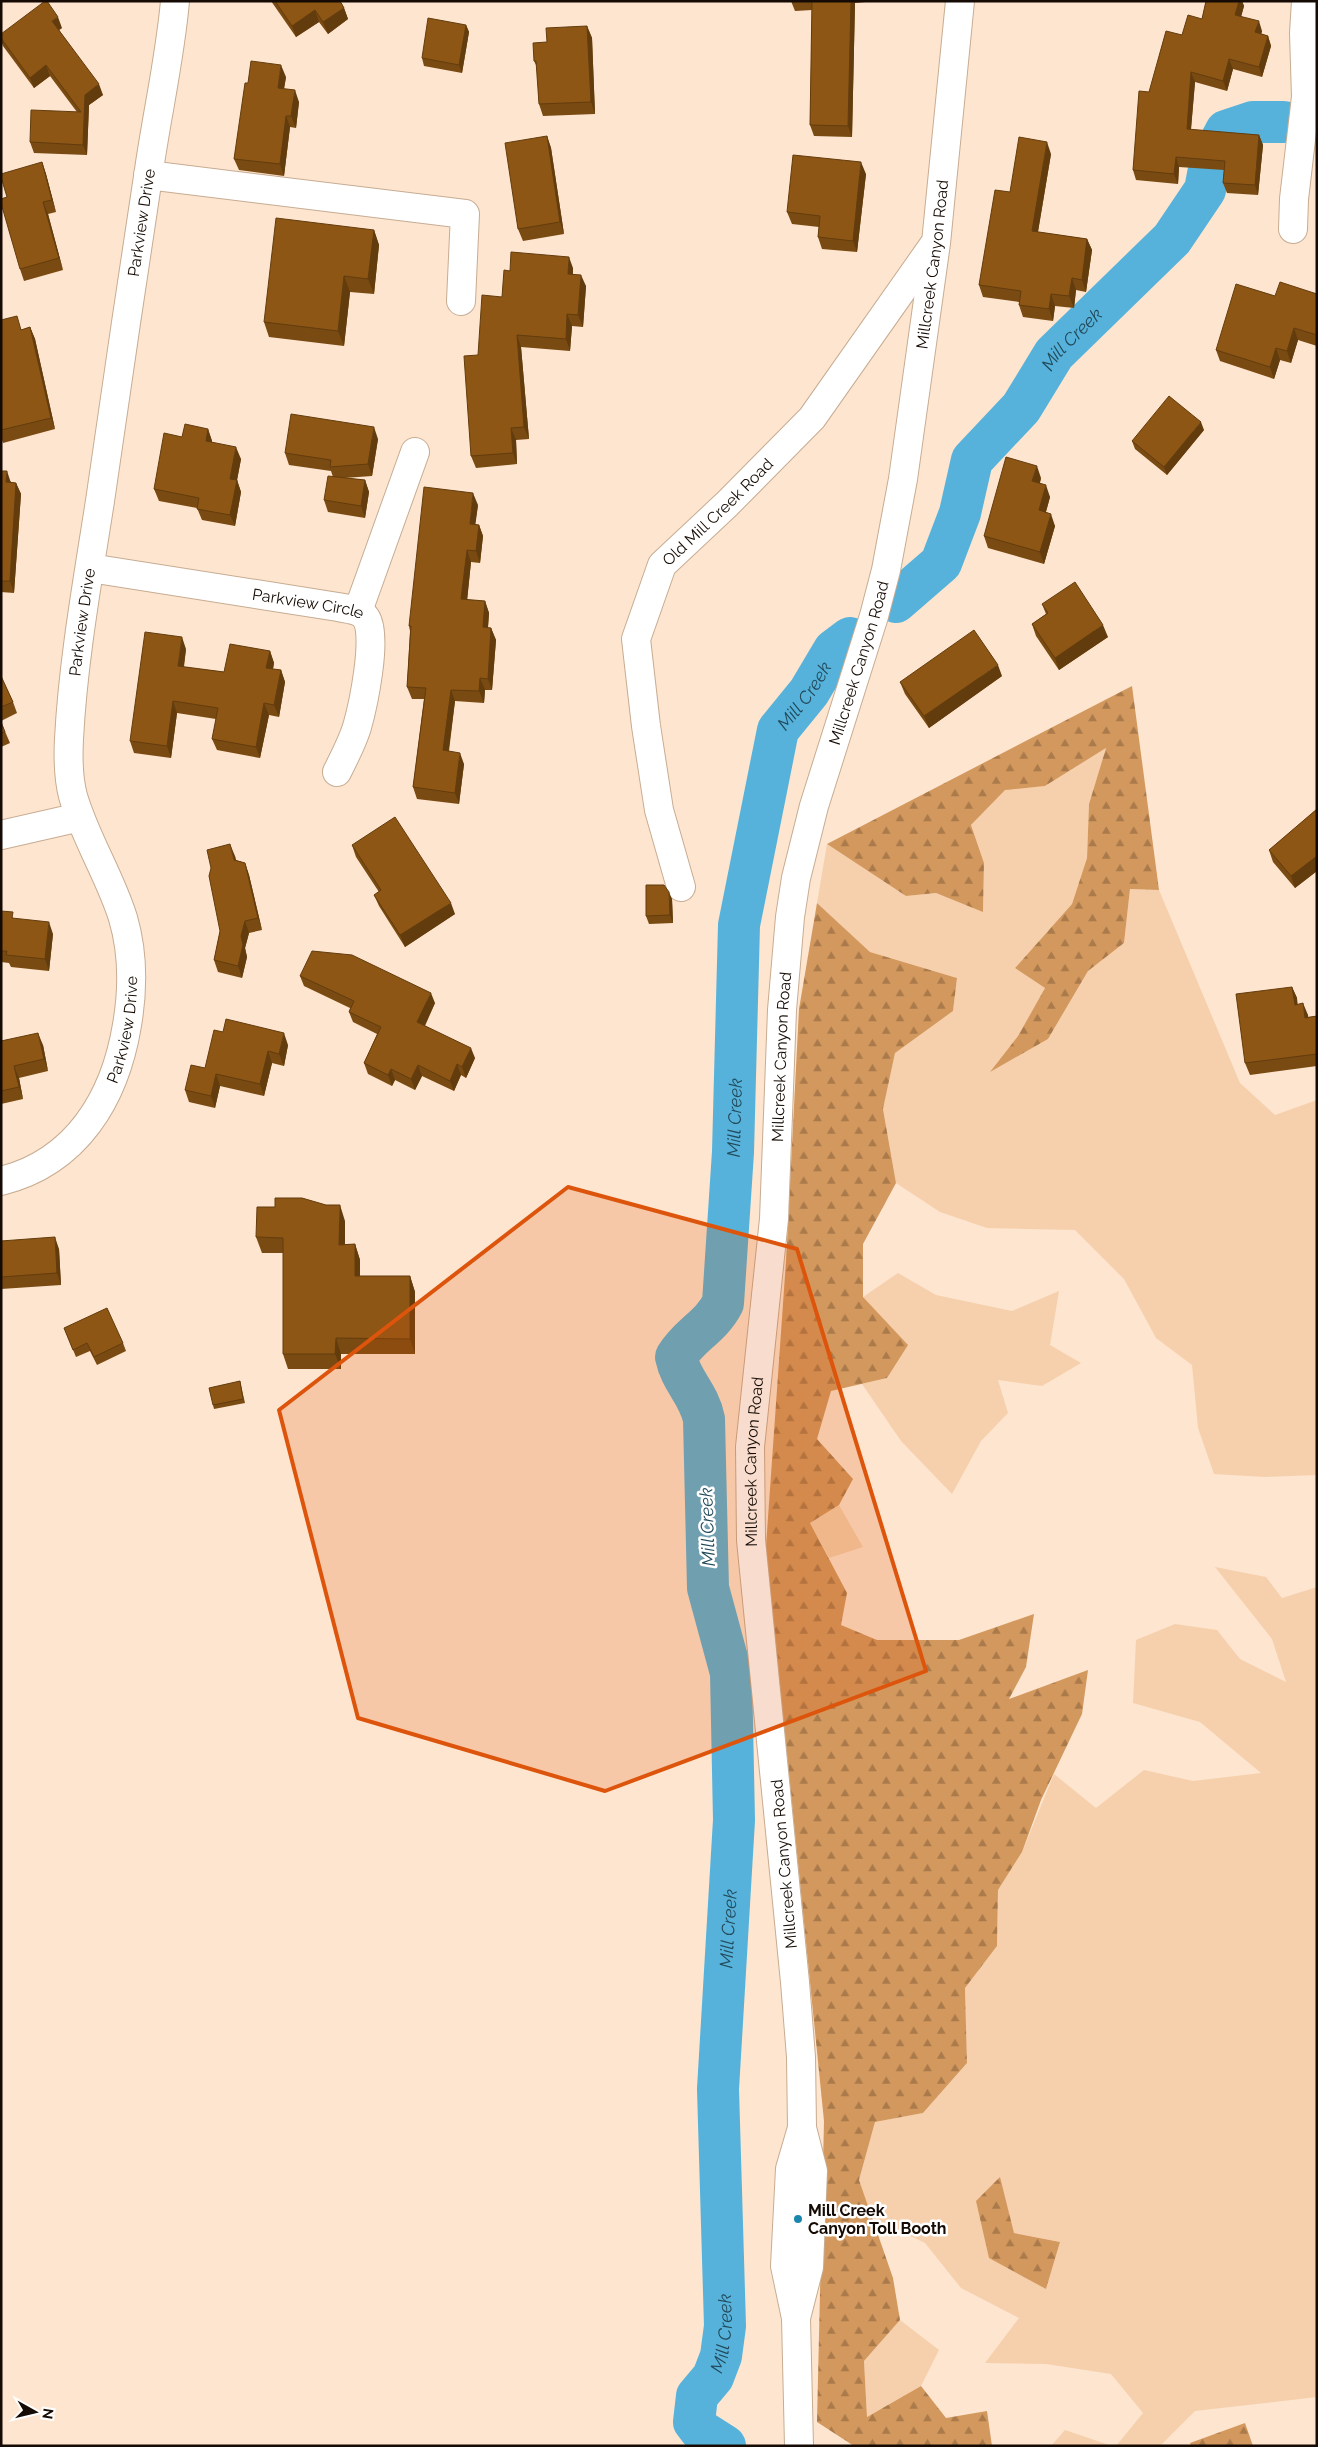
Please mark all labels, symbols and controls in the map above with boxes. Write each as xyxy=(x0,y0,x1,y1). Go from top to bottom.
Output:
street label: Parkview Drive xyxy=(123,167,159,278)
street label: Millcreek Canyon Road xyxy=(912,179,952,350)
water label: Mill Creek xyxy=(1036,303,1106,374)
street label: Old Mill Creek Road xyxy=(658,454,777,569)
street label: Parkview Drive xyxy=(65,567,99,677)
street label: Millcreek Canyon Road xyxy=(824,579,892,747)
street label: Parkview Circle xyxy=(251,584,368,623)
water label: Mill Creek xyxy=(772,657,835,734)
street label: Millcreek Canyon Road xyxy=(767,971,795,1142)
street label: Parkview Drive xyxy=(102,976,141,1086)
water label: Mill Creek xyxy=(722,1078,745,1158)
street label: Millcreek Canyon Road xyxy=(740,1376,767,1547)
water label: Mill Creek xyxy=(695,1487,719,1567)
street label: Millcreek Canyon Road xyxy=(767,1778,801,1950)
water label: Mill Creek xyxy=(715,1888,740,1969)
place label: Mill Creek Canyon Toll Booth xyxy=(808,2201,946,2238)
marker: Mill Creek Canyon Toll Booth xyxy=(792,2213,804,2225)
water label: Mill Creek xyxy=(705,2293,736,2375)
north arrow xyxy=(10,2387,60,2437)
text: N xyxy=(39,2407,57,2420)

